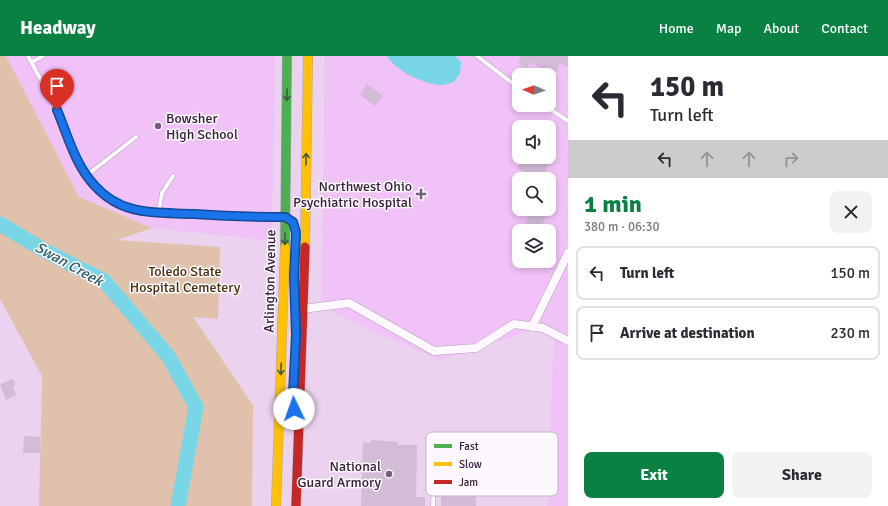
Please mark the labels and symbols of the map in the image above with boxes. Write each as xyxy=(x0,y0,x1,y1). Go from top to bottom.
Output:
north arrow xyxy=(512,68,556,112)
pin xyxy=(40,69,74,110)
one-way arrow xyxy=(283,88,291,101)
place label: Bowsher High School xyxy=(166,110,238,143)
marker: Bowsher High School xyxy=(153,121,163,131)
one-way arrow xyxy=(303,153,310,166)
place label: Northwest Ohio Psychiatric Hospital xyxy=(293,178,412,211)
marker: Northwest Ohio Psychiatric Hospital xyxy=(415,188,427,200)
street label: Arlington Avenue xyxy=(261,229,279,333)
one-way arrow xyxy=(281,232,289,245)
water label: Swan Creek xyxy=(32,238,107,291)
park label: Toledo State Hospital Cemetery xyxy=(130,263,241,296)
one-way arrow xyxy=(277,362,285,375)
position arrow xyxy=(273,388,315,430)
legend xyxy=(426,432,558,496)
text: Fast xyxy=(459,440,479,453)
place label: National Guard Armory xyxy=(298,458,381,491)
text: Slow xyxy=(459,458,482,471)
marker: National Guard Armory xyxy=(384,469,394,479)
text: Jam xyxy=(459,476,478,489)

